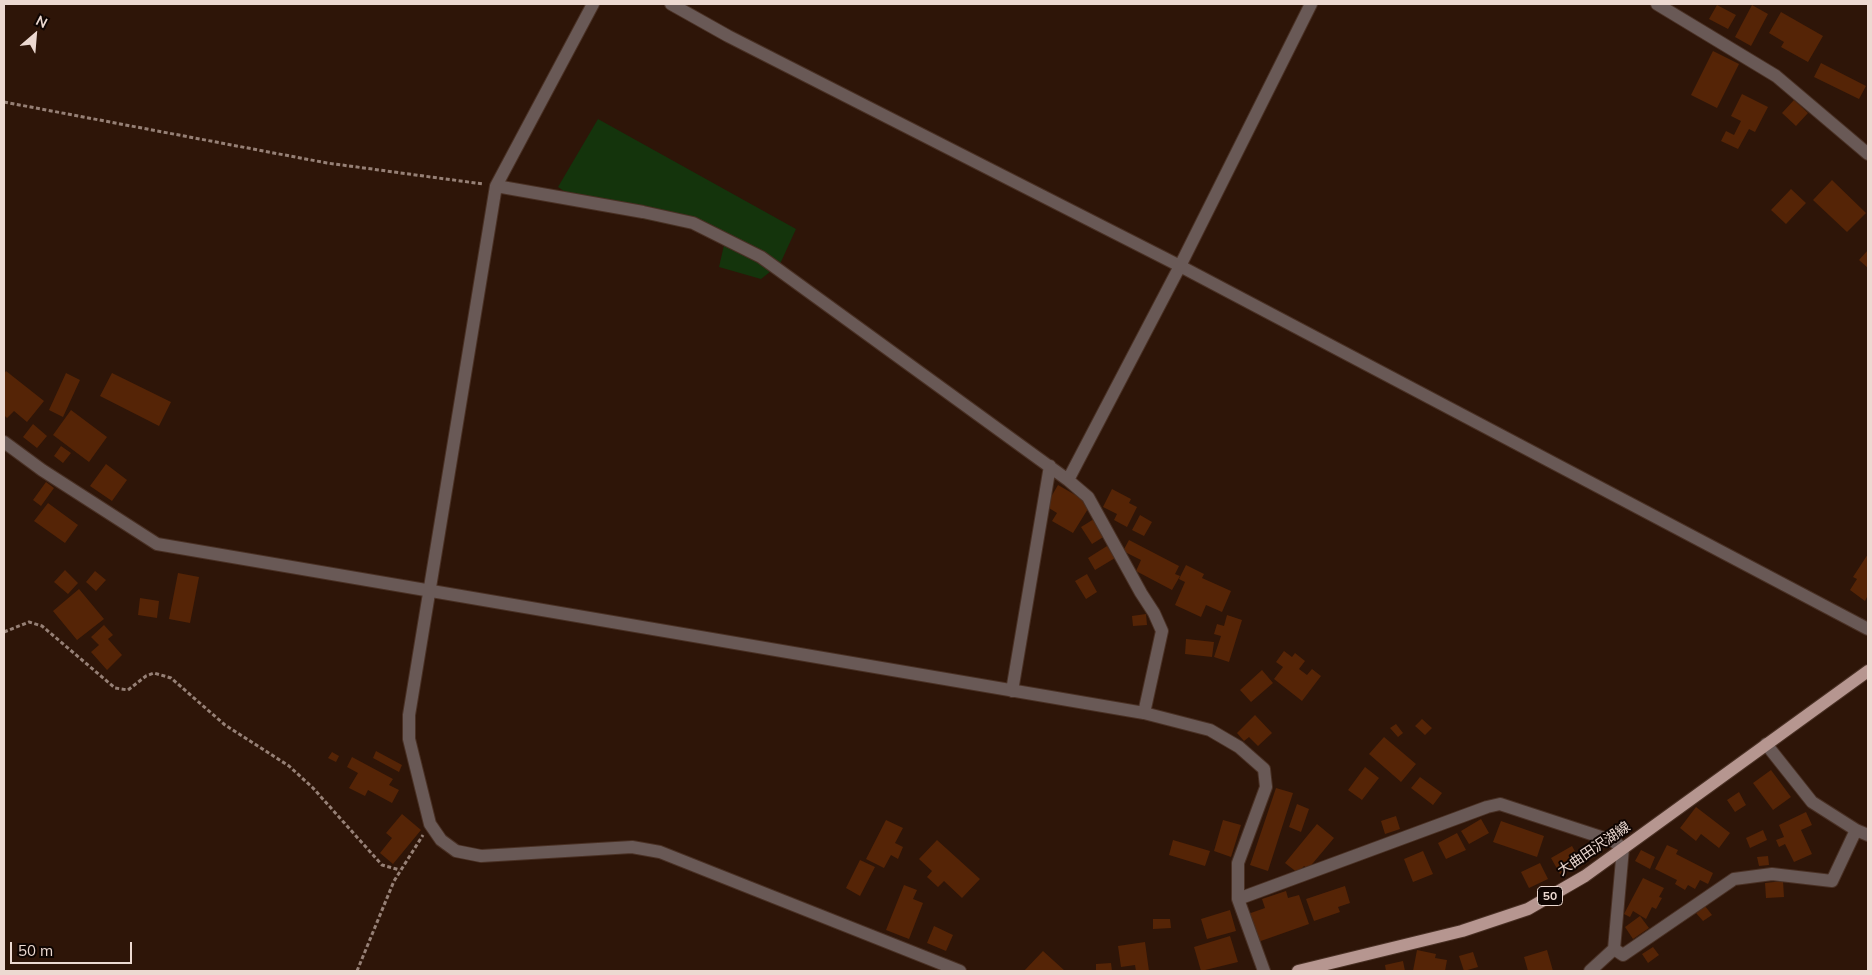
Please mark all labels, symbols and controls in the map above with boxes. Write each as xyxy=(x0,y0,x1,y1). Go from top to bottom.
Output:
north arrow xyxy=(10,10,60,60)
text: N xyxy=(33,11,51,32)
street label: 大曲田沢湖線 xyxy=(1554,819,1634,879)
road number: 50 xyxy=(1538,886,1562,906)
scale bar xyxy=(12,932,135,964)
text: 50 m xyxy=(18,941,53,960)

